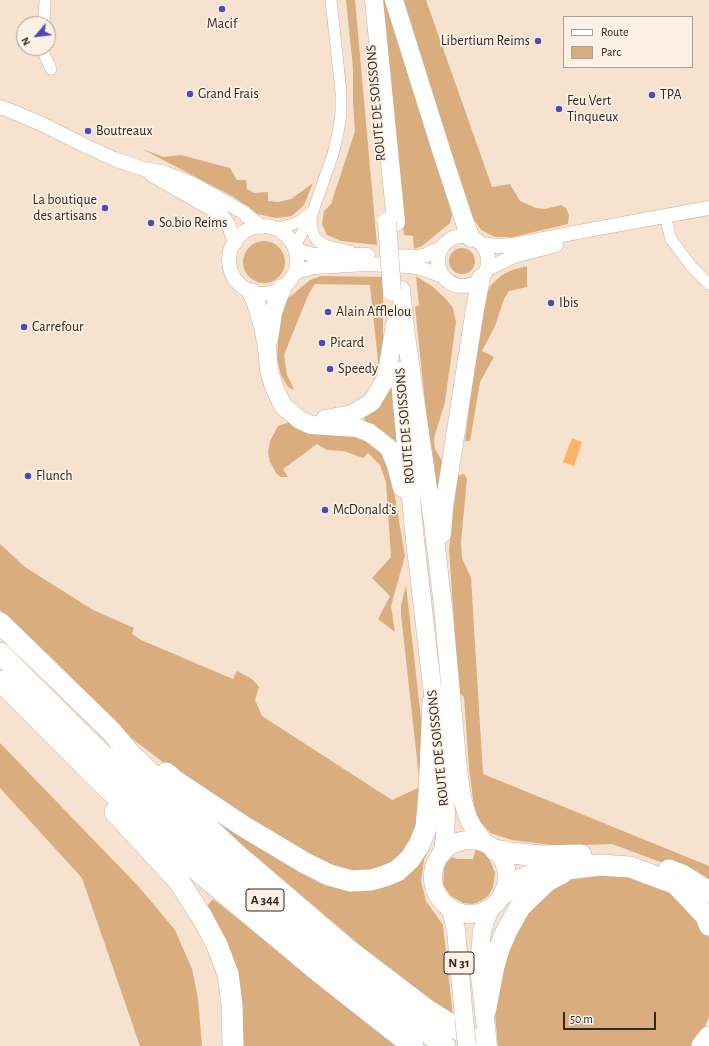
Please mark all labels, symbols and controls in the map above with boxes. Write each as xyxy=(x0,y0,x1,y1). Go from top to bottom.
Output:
marker: Macif xyxy=(217,4,227,14)
north arrow xyxy=(16,16,56,56)
place label: Macif xyxy=(207,16,237,32)
legend xyxy=(563,16,693,68)
text: Route xyxy=(601,26,628,38)
place label: Libertium Reims xyxy=(441,33,530,49)
text: N xyxy=(19,35,32,47)
marker: Libertium Reims xyxy=(533,36,543,46)
street label: ROUTE DE SOISSONS xyxy=(363,44,389,162)
text: Parc xyxy=(601,46,621,58)
place label: Grand Frais xyxy=(198,86,259,102)
place label: TPA xyxy=(660,87,682,103)
marker: Grand Frais xyxy=(185,89,195,99)
marker: TPA xyxy=(647,90,657,100)
place label: Feu Vert Tinqueux xyxy=(567,93,618,126)
marker: Feu Vert Tinqueux xyxy=(554,104,564,114)
place label: Boutreaux xyxy=(96,123,153,139)
marker: Boutreaux xyxy=(83,126,93,136)
place label: La boutique des artisans xyxy=(33,192,97,224)
marker: La boutique des artisans xyxy=(100,203,110,213)
place label: So.bio Reims xyxy=(159,215,227,231)
marker: So.bio Reims xyxy=(146,218,156,228)
place label: Ibis xyxy=(559,295,578,311)
marker: Ibis xyxy=(546,298,556,308)
place label: Alain Afflelou xyxy=(336,304,411,320)
marker: Alain Afflelou xyxy=(323,307,333,317)
place label: Carrefour xyxy=(32,319,83,335)
marker: Carrefour xyxy=(19,322,29,332)
place label: Picard xyxy=(330,335,364,351)
marker: Picard xyxy=(317,338,327,348)
place label: Speedy xyxy=(338,361,378,377)
marker: Speedy xyxy=(325,364,335,374)
street label: ROUTE DE SOISSONS xyxy=(392,367,418,485)
place label: Flunch xyxy=(36,468,72,484)
marker: Flunch xyxy=(23,471,33,481)
place label: McDonald's xyxy=(333,502,396,518)
marker: McDonald's xyxy=(320,505,330,515)
street label: ROUTE DE SOISSONS xyxy=(424,689,452,807)
road number: A 344 xyxy=(246,889,284,911)
road number: N 31 xyxy=(444,952,474,974)
scale bar xyxy=(565,1004,658,1030)
text: 50 m xyxy=(570,1013,593,1025)

